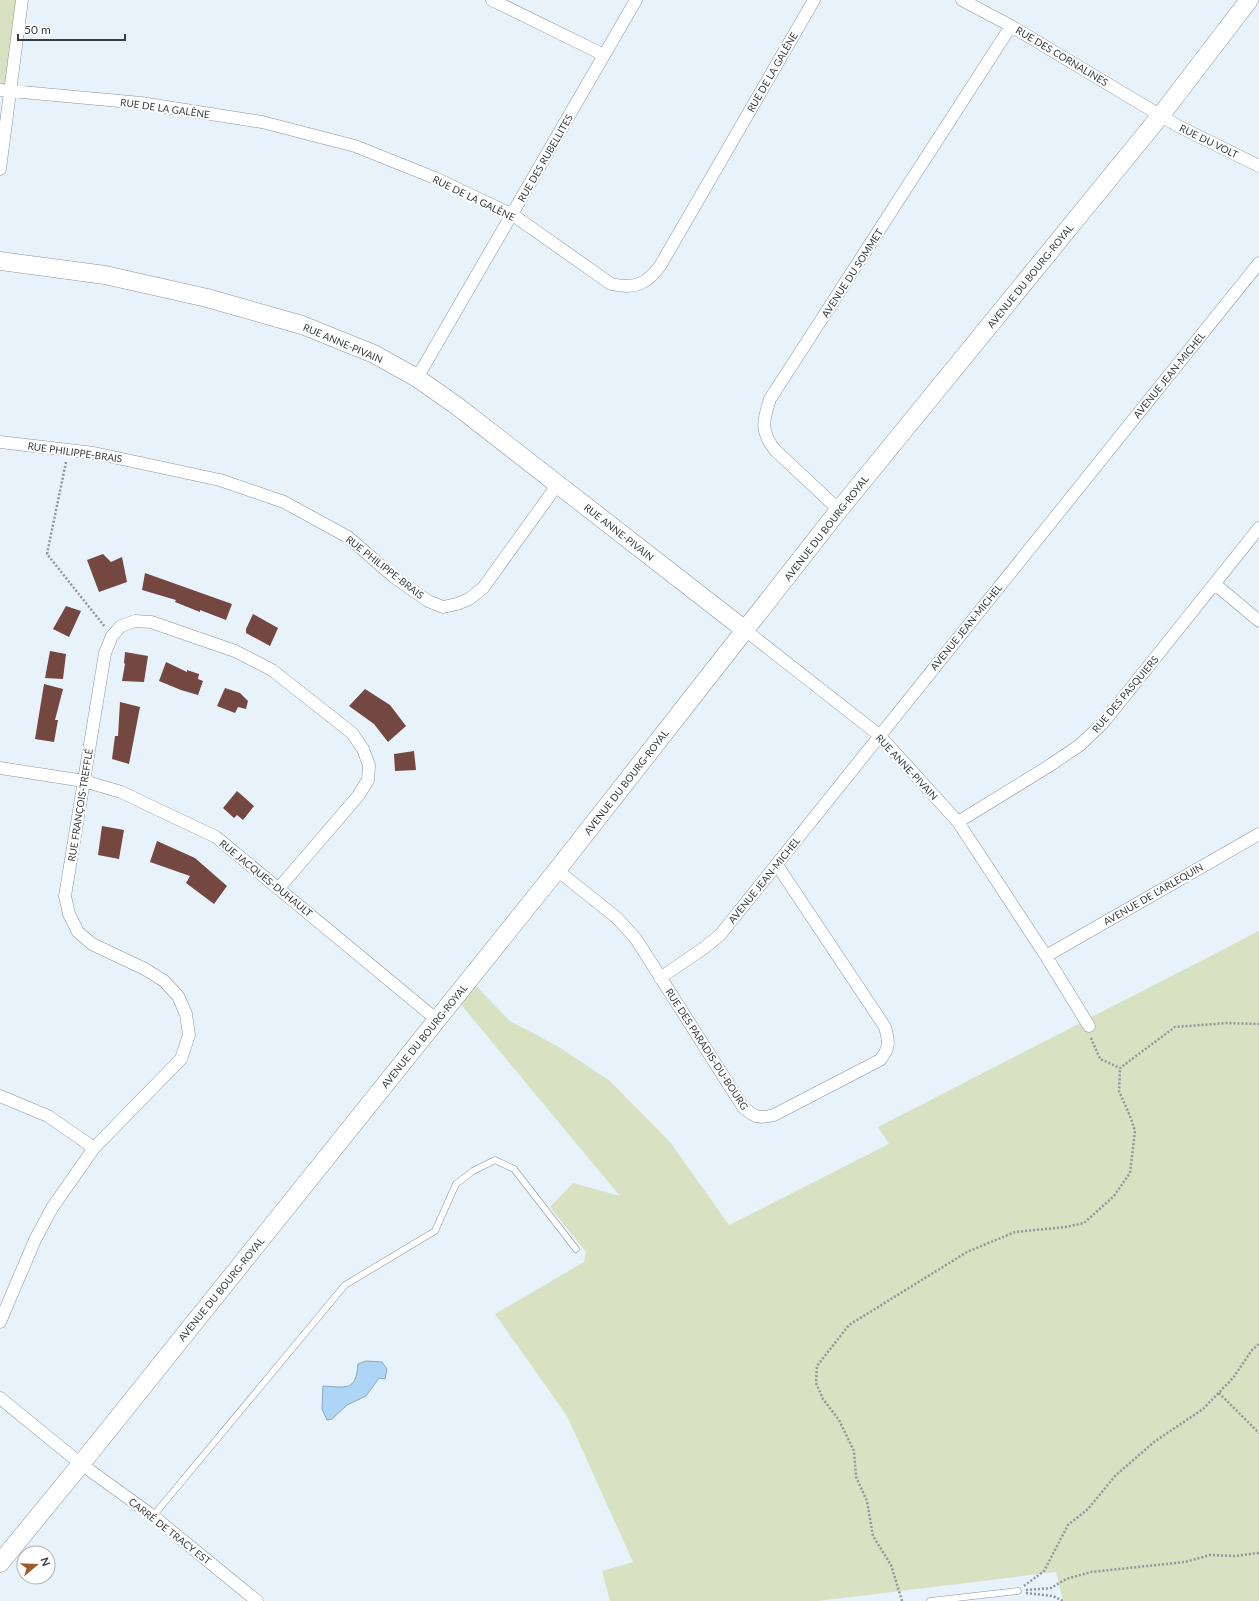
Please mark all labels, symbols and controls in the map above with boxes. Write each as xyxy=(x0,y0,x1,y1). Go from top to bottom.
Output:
scale bar xyxy=(18,16,125,42)
text: 50 m xyxy=(24,22,51,37)
street label: RUE DES CORNALINES xyxy=(1014,24,1110,88)
street label: RUE DE LA GALÈNE xyxy=(744,30,800,114)
street label: RUE DE LA GALÈNE xyxy=(119,96,211,120)
street label: RUE DES RUBELLITES xyxy=(515,112,575,204)
street label: RUE DU VOLT xyxy=(1178,122,1240,160)
street label: RUE DE LA GALÈNE xyxy=(431,173,517,223)
street label: AVENUE DU BOURG-ROYAL xyxy=(984,222,1076,330)
street label: AVENUE DU SOMMET xyxy=(819,226,885,320)
street label: RUE ANNE-PIVAIN xyxy=(301,321,385,365)
street label: AVENUE JEAN-MICHEL xyxy=(1131,330,1207,420)
street label: RUE PHILIPPE-BRAIS xyxy=(27,439,123,465)
street label: AVENUE DU BOURG-ROYAL xyxy=(781,473,871,583)
street label: RUE ANNE-PIVAIN xyxy=(582,501,656,563)
street label: RUE PHILIPPE-BRAIS xyxy=(344,533,426,601)
street label: AVENUE JEAN-MICHEL xyxy=(928,582,1004,672)
street label: RUE DES PASQUIERS xyxy=(1089,653,1161,735)
street label: AVENUE DU BOURG-ROYAL xyxy=(581,727,671,837)
street label: RUE ANNE-PIVAIN xyxy=(874,732,940,802)
street label: RUE FRANÇOIS-TREFFLÉ xyxy=(65,747,95,862)
street label: AVENUE JEAN-MICHEL xyxy=(726,835,802,925)
street label: RUE JACQUES-DUHAULT xyxy=(217,837,315,919)
street label: AVENUE DE L'ARLEQUIN xyxy=(1101,860,1205,928)
street label: AVENUE DU BOURG-ROYAL xyxy=(378,982,470,1090)
street label: RUE DES PARADIS-DU-BOURG xyxy=(663,986,751,1112)
street label: AVENUE DU BOURG-ROYAL xyxy=(175,1235,267,1343)
street label: CARRÉ DE TRACY EST xyxy=(127,1495,214,1567)
north arrow xyxy=(16,1545,56,1585)
text: N xyxy=(38,1555,53,1568)

